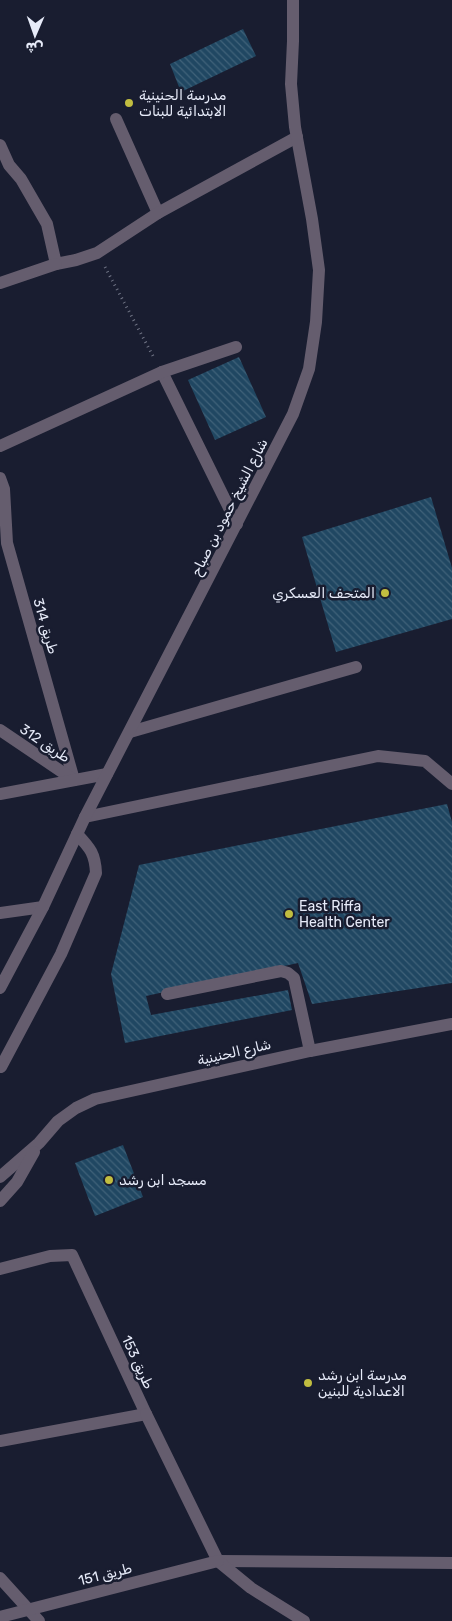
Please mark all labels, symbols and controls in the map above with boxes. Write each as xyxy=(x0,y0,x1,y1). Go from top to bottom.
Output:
north arrow xyxy=(10,10,60,60)
text: ش xyxy=(25,39,44,56)
place label: مدرسة الحنينية الابتدائية للبنات xyxy=(139,87,226,120)
marker: مدرسة الحنينية الابتدائية للبنات xyxy=(123,97,135,109)
street label: شارع الشيخ حمود بن صباح xyxy=(187,436,273,580)
place label: المتحف العسكري xyxy=(272,585,375,603)
marker: المتحف العسكري xyxy=(379,587,391,599)
street label: طريق 314 xyxy=(29,596,62,656)
street label: طريق 312 xyxy=(16,720,73,766)
place label: East Riffa Health Center xyxy=(299,898,390,931)
marker: East Riffa Health Center xyxy=(283,908,295,920)
street label: شارع الحنينية xyxy=(196,1036,273,1071)
place label: مسجد ابن رشد xyxy=(119,1172,207,1189)
marker: مسجد ابن رشد xyxy=(103,1174,115,1186)
street label: طريق 153 xyxy=(118,1333,157,1392)
place label: مدرسة ابن رشد الاعدادية للبنين xyxy=(318,1367,407,1400)
marker: مدرسة ابن رشد الاعدادية للبنين xyxy=(302,1377,314,1389)
street label: طريق 151 xyxy=(77,1560,134,1589)

